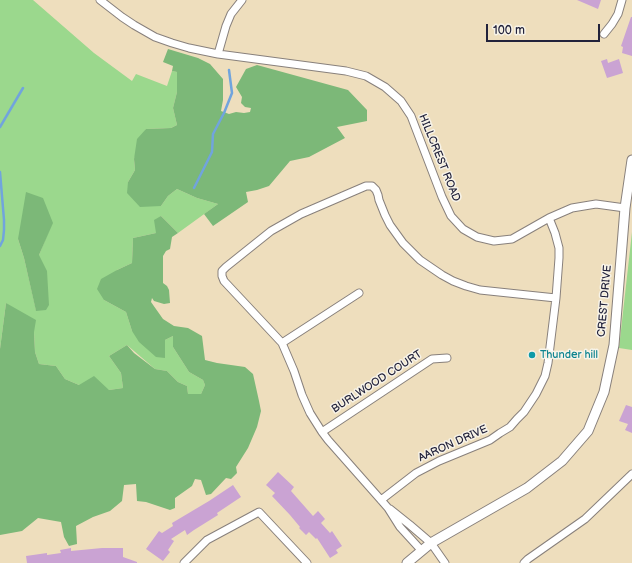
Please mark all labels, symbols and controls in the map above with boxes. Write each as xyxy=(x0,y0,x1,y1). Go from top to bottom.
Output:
scale bar xyxy=(488,16,602,42)
text: 100 m xyxy=(493,23,525,38)
street label: HILLCREST ROAD xyxy=(415,112,463,204)
street label: CREST DRIVE xyxy=(595,264,615,338)
street label: BURLWOOD COURT xyxy=(329,348,425,416)
place label: Thunder hill xyxy=(540,348,598,362)
marker: Thunder hill xyxy=(527,350,537,360)
street label: AARON DRIVE xyxy=(416,423,490,465)

